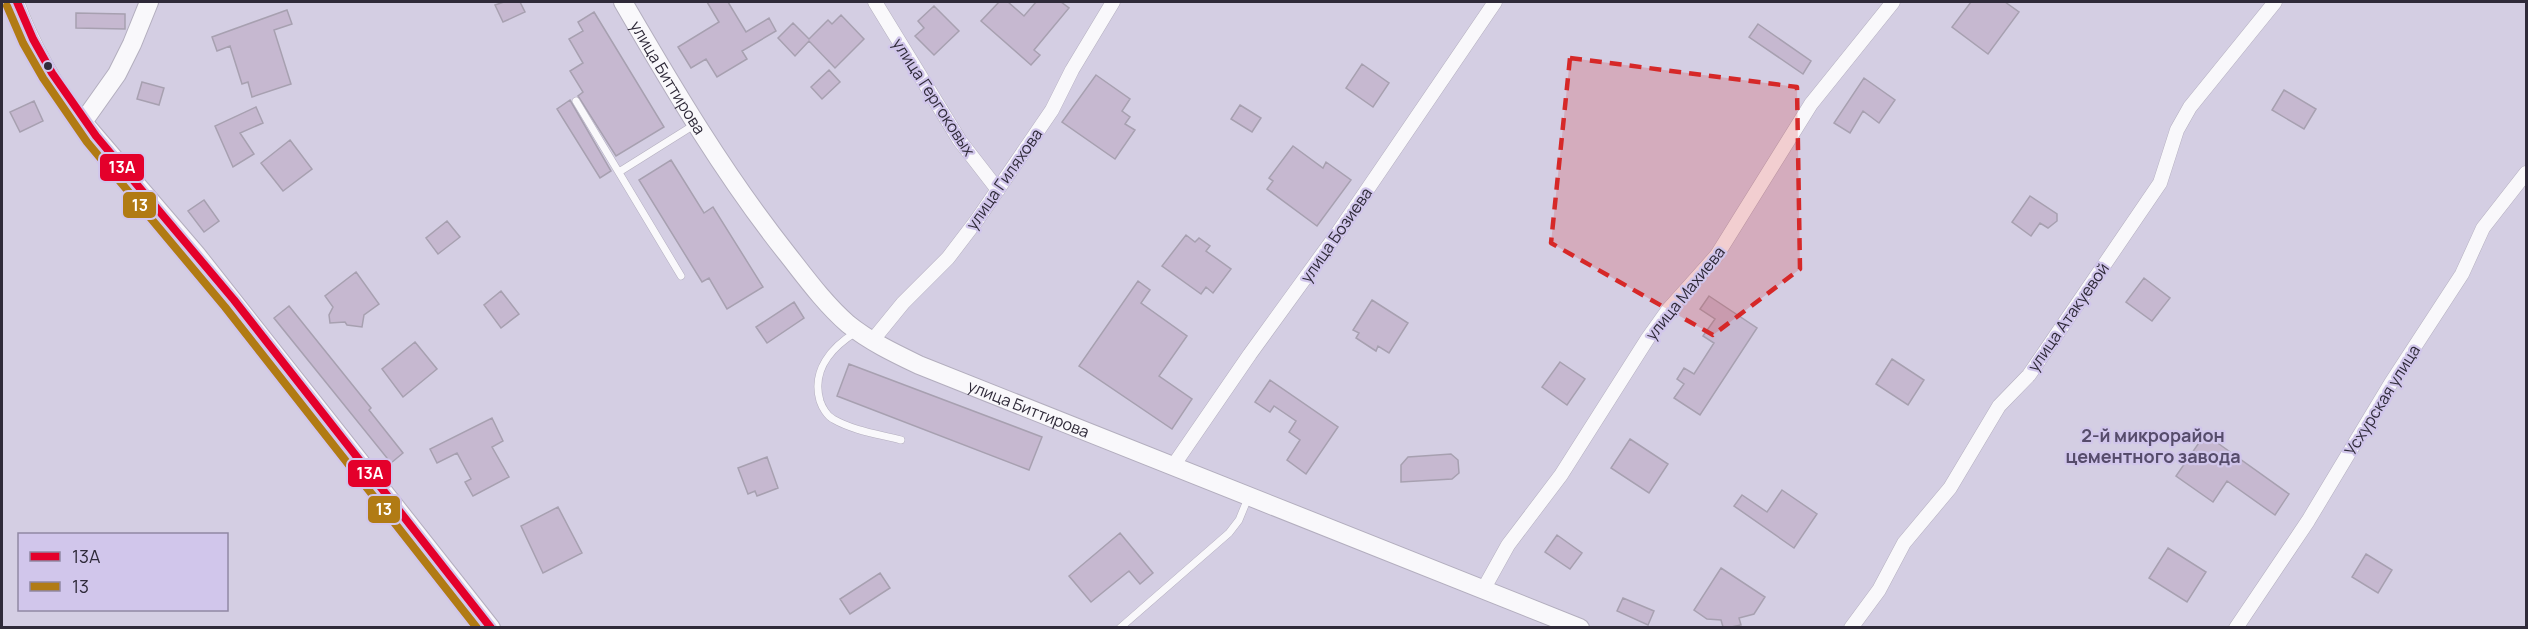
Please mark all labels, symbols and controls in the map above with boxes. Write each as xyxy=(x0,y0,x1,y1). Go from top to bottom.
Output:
street label: улица Биттирова xyxy=(625,17,711,139)
street label: улица Гергоковых xyxy=(888,34,981,161)
unlabelled marker xyxy=(42,60,54,72)
street label: улица Гиляхова xyxy=(961,124,1047,234)
line badge: 13А xyxy=(99,153,145,182)
text: 13А xyxy=(108,156,136,178)
street label: улица Бозиева xyxy=(1295,183,1377,287)
line badge: 13 xyxy=(122,191,157,219)
text: 13 xyxy=(132,194,148,216)
street label: улица Махиева xyxy=(1640,241,1730,345)
street label: улица Атакуевой xyxy=(2022,258,2114,376)
street label: Усхурская улица xyxy=(2339,340,2425,460)
street label: улица Биттирова xyxy=(965,375,1093,443)
district label: 2-й микрорайон цементного завода xyxy=(2065,423,2241,468)
line badge: 13А xyxy=(347,459,392,488)
text: 13А xyxy=(356,462,384,484)
line badge: 13 xyxy=(367,495,401,524)
text: 13 xyxy=(376,498,392,520)
legend xyxy=(18,533,228,611)
text: 13А xyxy=(72,544,101,568)
text: 13 xyxy=(72,574,89,598)

